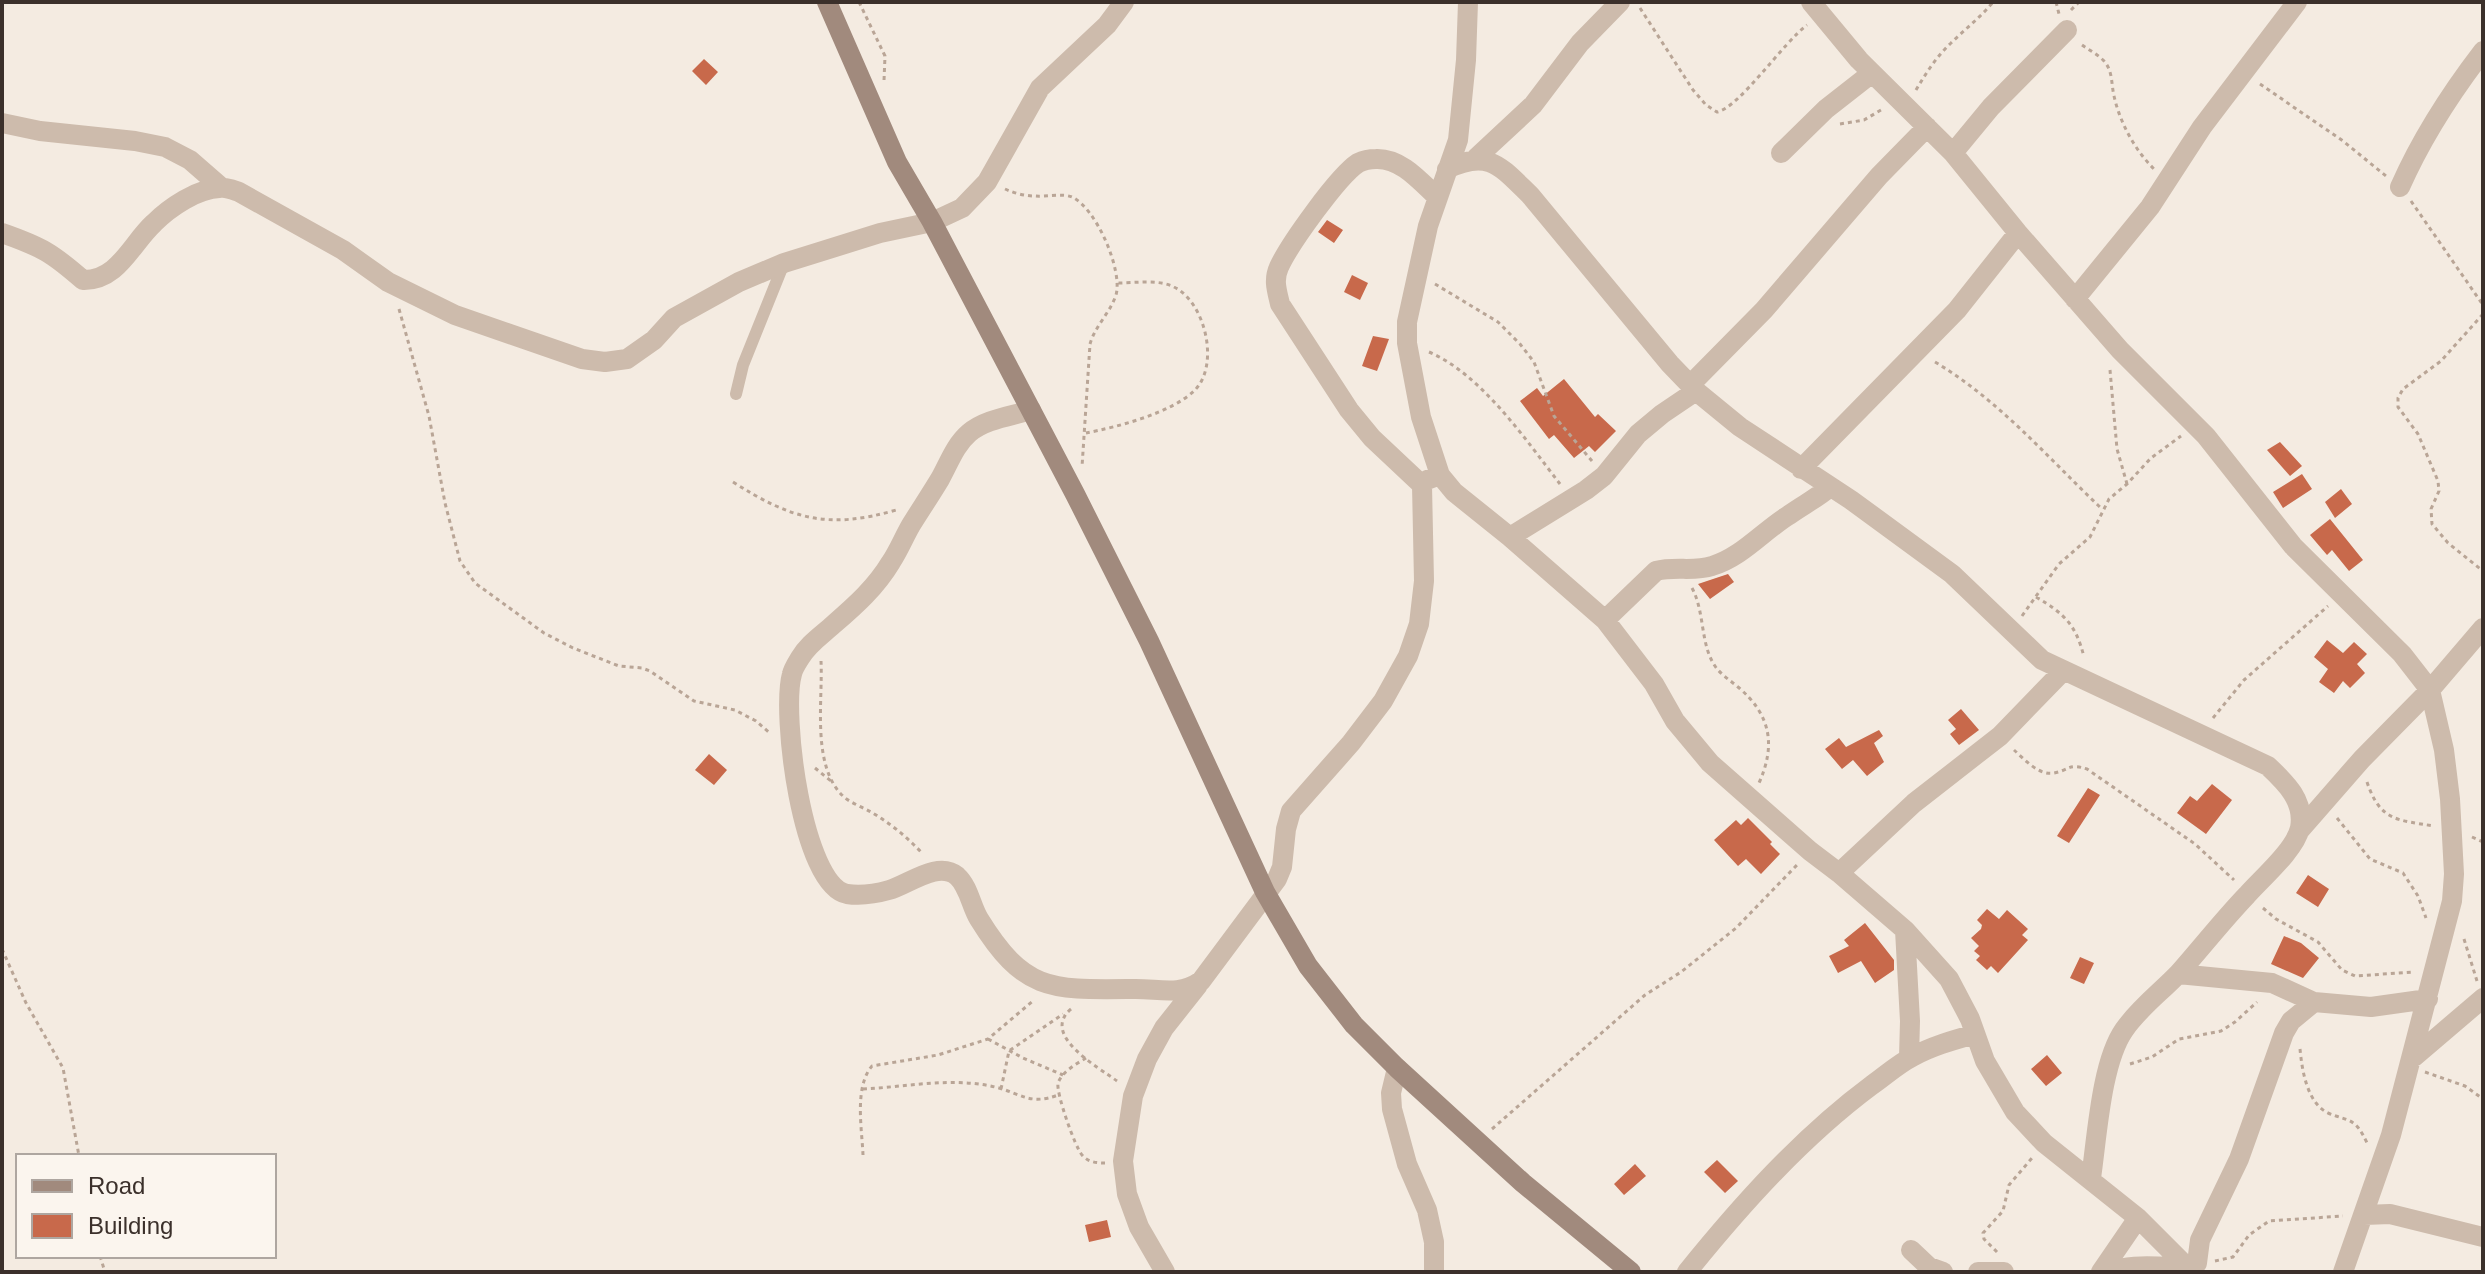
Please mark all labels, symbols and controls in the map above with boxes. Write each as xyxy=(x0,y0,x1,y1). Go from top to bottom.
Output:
legend xyxy=(16,1154,276,1258)
text: Road xyxy=(88,1172,145,1199)
text: Building xyxy=(88,1212,173,1239)

